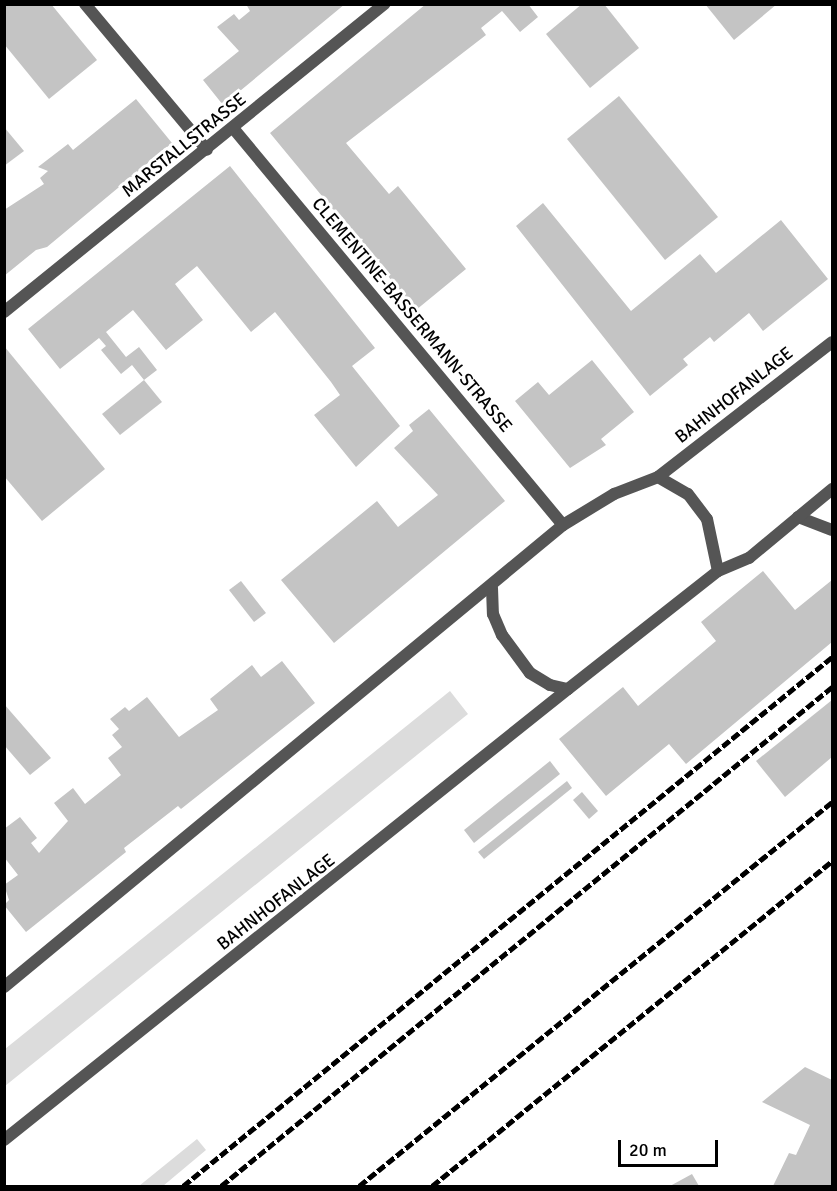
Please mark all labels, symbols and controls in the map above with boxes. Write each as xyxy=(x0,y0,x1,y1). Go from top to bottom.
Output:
street label: MARSTALLSTRASSE xyxy=(118,88,250,202)
street label: CLEMENTINE-BASSERMANN-STRASSE xyxy=(307,193,517,437)
street label: BAHNHOFANLAGE xyxy=(671,342,797,448)
street label: BAHNHOFANLAGE xyxy=(213,849,339,955)
scale bar xyxy=(621,1128,722,1166)
text: 20 m xyxy=(629,1139,667,1161)

